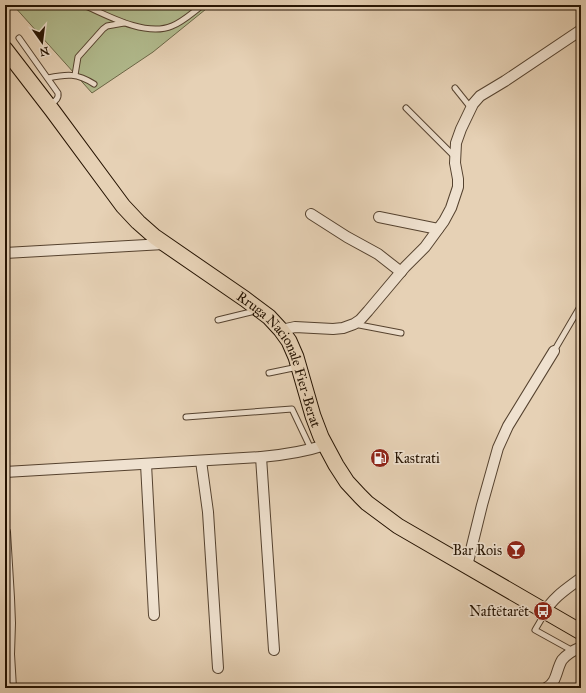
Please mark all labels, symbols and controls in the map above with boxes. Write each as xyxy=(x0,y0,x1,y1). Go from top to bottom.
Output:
north arrow xyxy=(22,22,62,62)
text: N xyxy=(38,44,50,59)
street label: Rruga Nacionale Fier-Berat xyxy=(234,287,325,430)
fuel station icon: Kastrati xyxy=(369,447,391,469)
place label: Kastrati xyxy=(394,450,440,467)
bar icon: Bar Rois xyxy=(505,539,527,561)
place label: Bar Rois xyxy=(453,542,502,559)
bus stop icon: Naftëtarët xyxy=(532,600,554,622)
place label: Naftëtarët xyxy=(469,603,529,620)

